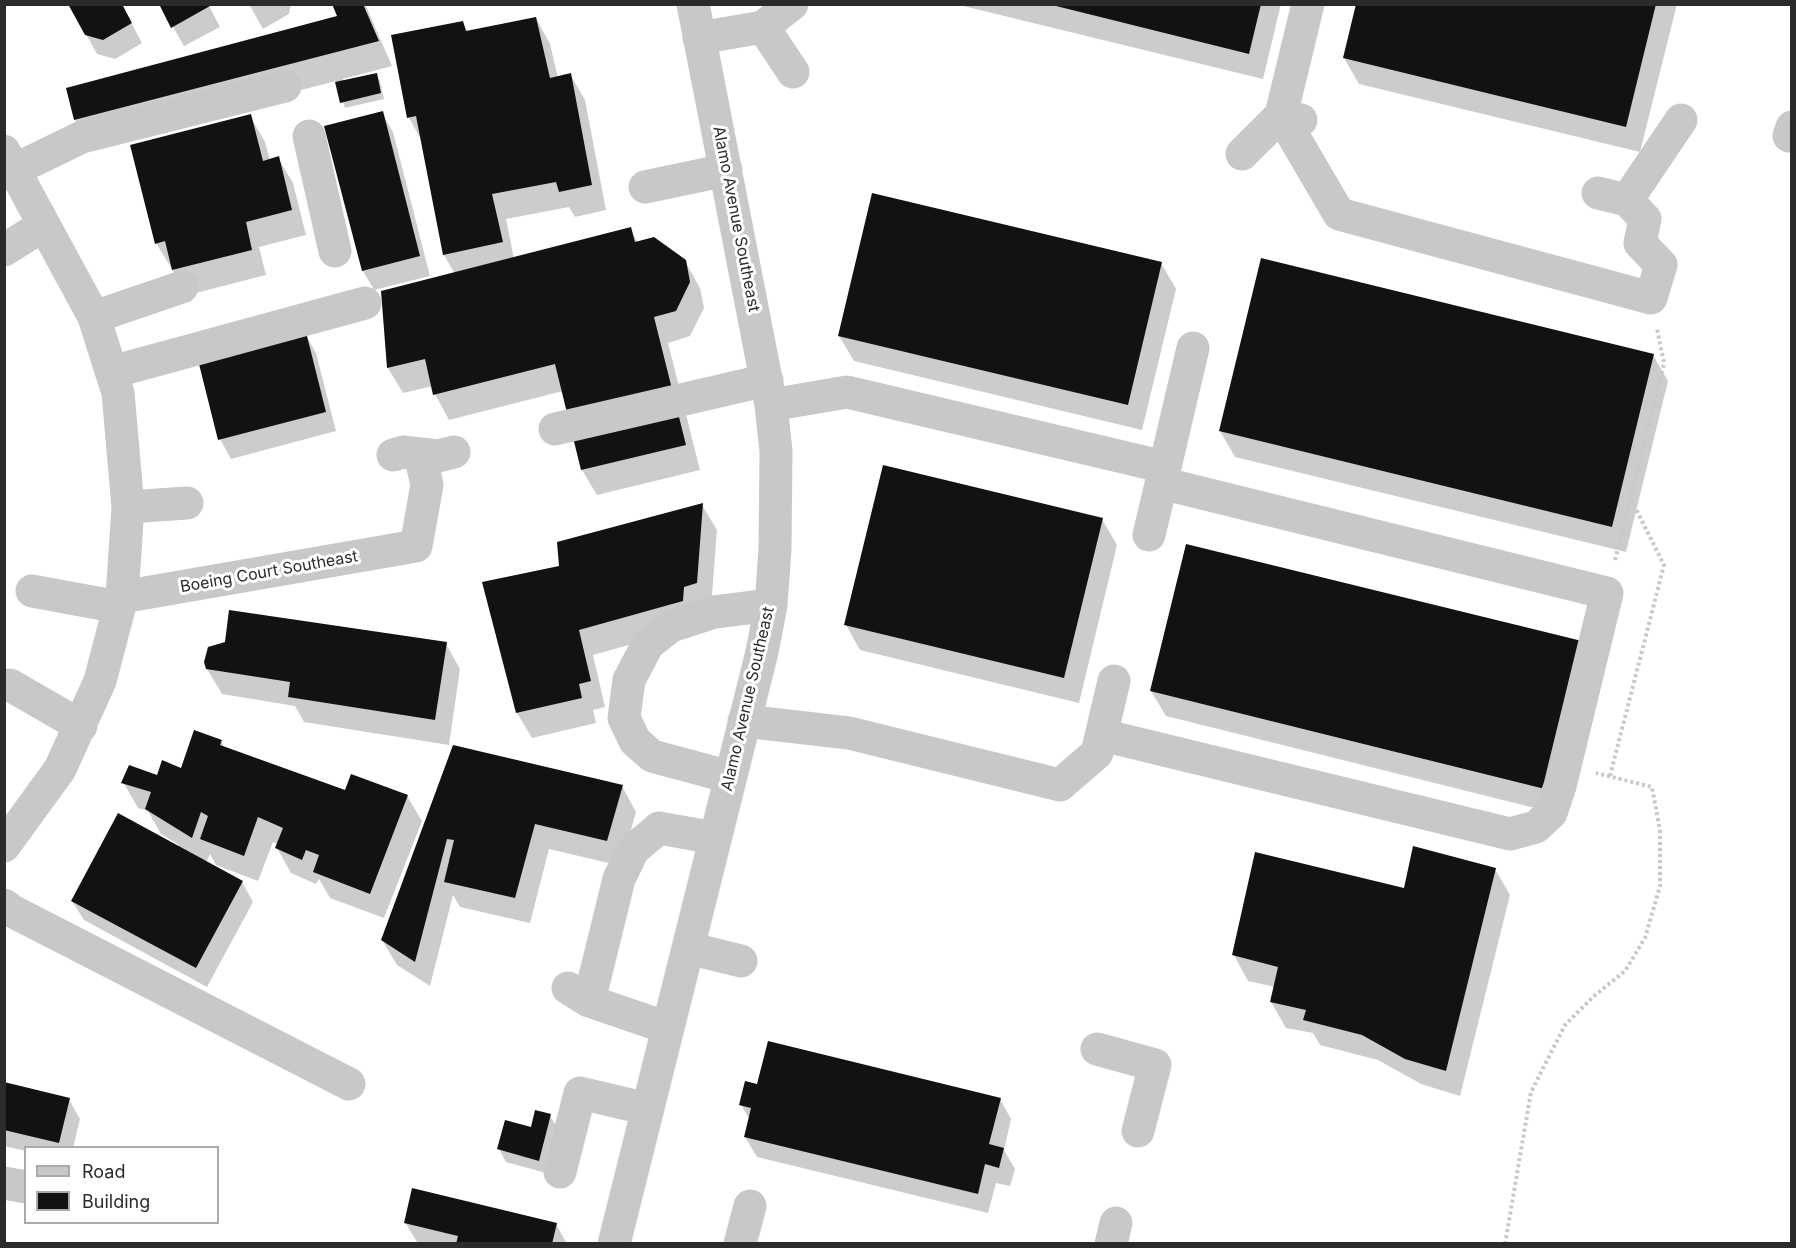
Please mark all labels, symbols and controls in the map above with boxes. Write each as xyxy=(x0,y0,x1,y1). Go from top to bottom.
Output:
street label: Alamo Avenue Southeast xyxy=(709,124,763,314)
street label: Boeing Court Southeast xyxy=(179,547,359,597)
street label: Alamo Avenue Southeast xyxy=(717,605,779,793)
legend xyxy=(24,1146,219,1224)
text: Road xyxy=(82,1161,125,1182)
text: Building xyxy=(82,1191,150,1212)

